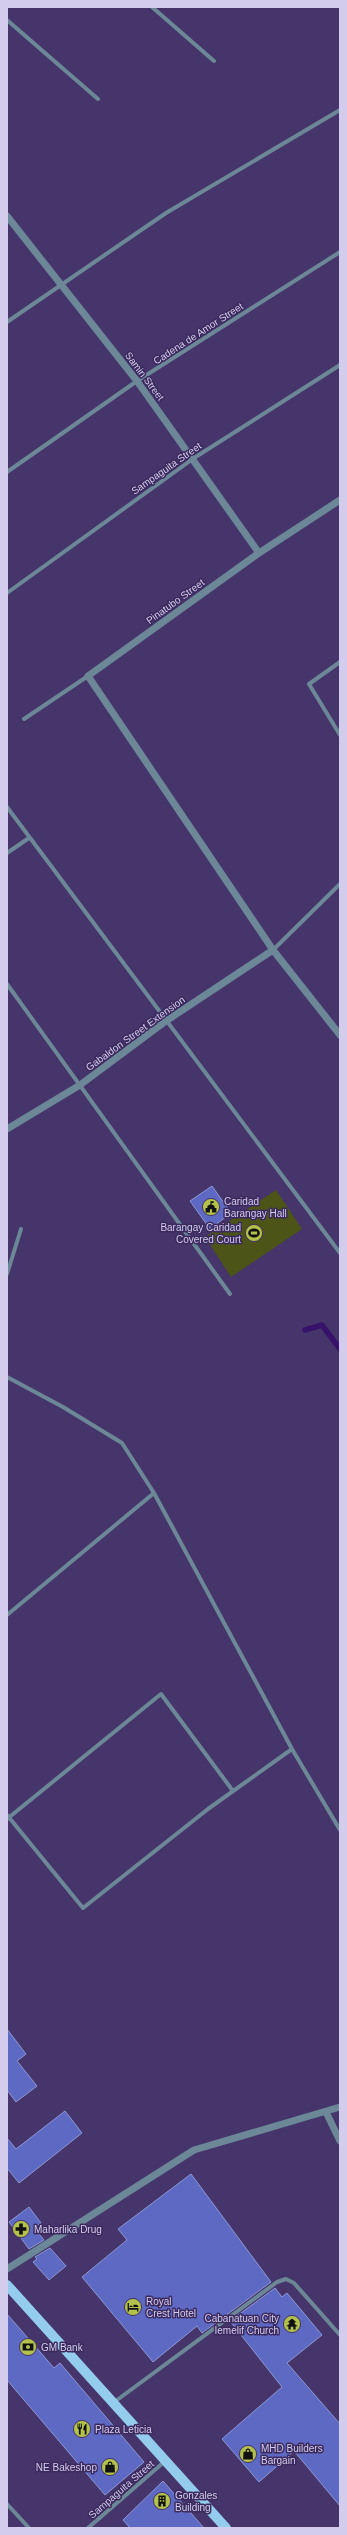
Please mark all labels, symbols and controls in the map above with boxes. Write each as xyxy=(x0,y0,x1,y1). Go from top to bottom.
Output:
street label: Cadena de Amor Street xyxy=(151,300,245,366)
street label: Samin Street xyxy=(123,350,167,403)
street label: Sampaguita Street xyxy=(129,440,204,497)
street label: Pinatubo Street xyxy=(144,577,207,626)
street label: Gabaldon Street Extension xyxy=(84,994,187,1073)
place label: Caridad Barangay Hall xyxy=(224,1196,287,1219)
public building icon: Caridad Barangay Hall xyxy=(201,1197,221,1217)
place label: Barangay Caridad Covered Court xyxy=(160,1222,241,1245)
sports icon: Barangay Caridad Covered Court xyxy=(244,1223,264,1243)
pharmacy icon: Maharlika Drug xyxy=(11,2219,31,2239)
place label: Maharlika Drug xyxy=(34,2224,102,2235)
place label: Royal Crest Hotel xyxy=(146,2296,196,2319)
hotel icon: Royal Crest Hotel xyxy=(123,2297,143,2317)
place label: Cabanatuan City Iemelif Church xyxy=(205,2313,279,2336)
temple icon: Cabanatuan City Iemelif Church xyxy=(282,2314,302,2334)
bank icon: GM Bank xyxy=(18,2337,38,2357)
place label: GM Bank xyxy=(41,2342,84,2353)
restaurant icon: Plaza Leticia xyxy=(72,2419,92,2439)
place label: Plaza Leticia xyxy=(95,2424,152,2435)
place label: MHD Builders Bargain xyxy=(261,2443,323,2466)
shop icon: MHD Builders Bargain xyxy=(238,2444,258,2464)
shop icon: NE Bakeshop xyxy=(100,2457,120,2477)
street label: Sampaguita Street xyxy=(86,2458,156,2521)
place label: NE Bakeshop xyxy=(36,2462,97,2473)
place label: Gonzales Building xyxy=(175,2490,217,2513)
building icon: Gonzales Building xyxy=(152,2491,172,2511)

